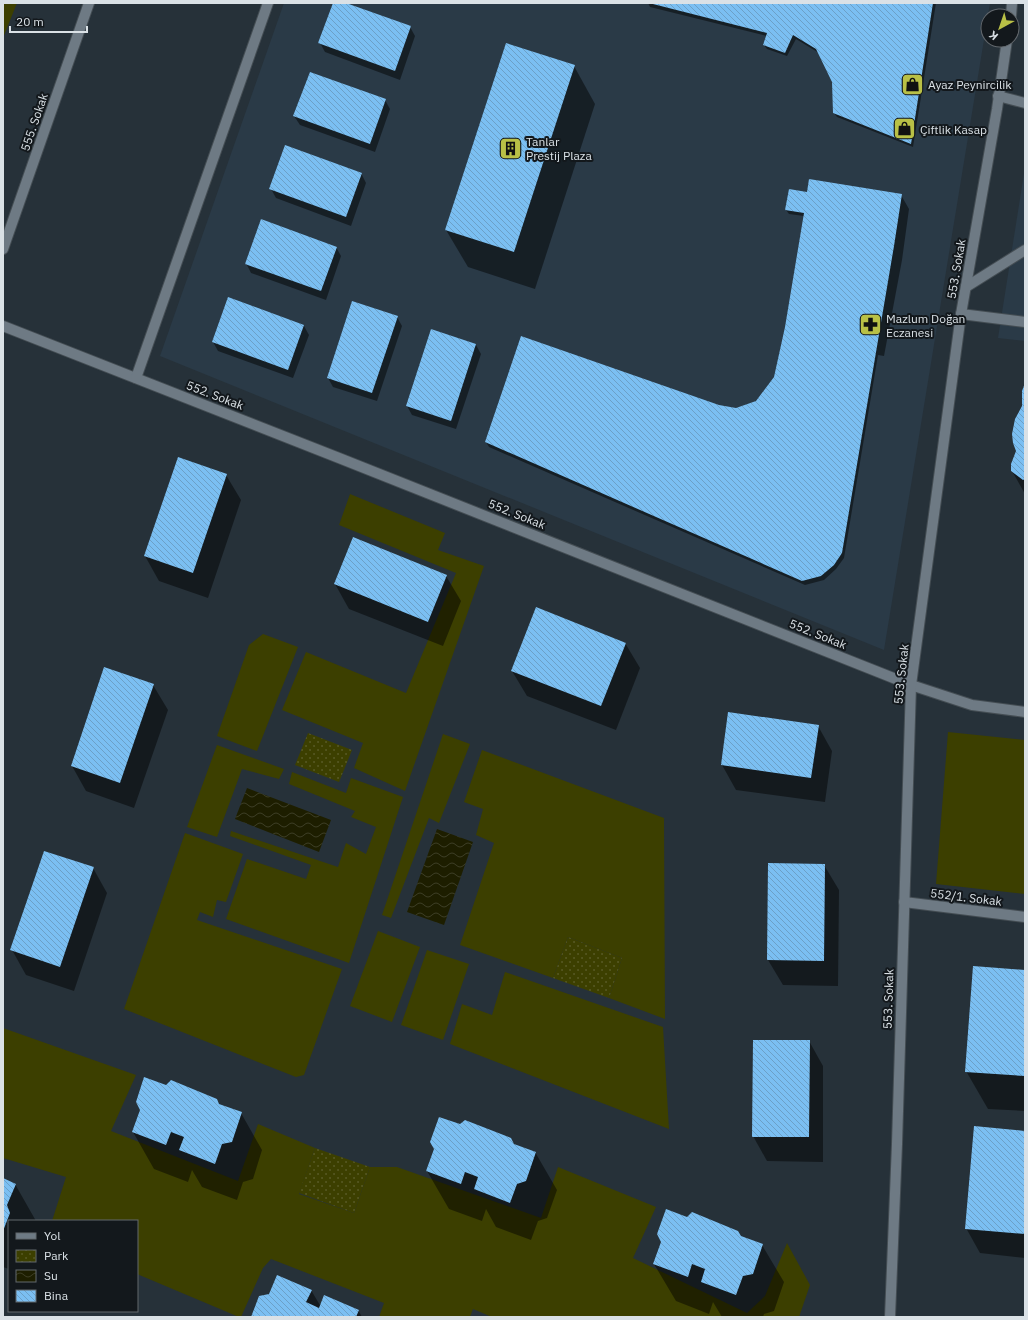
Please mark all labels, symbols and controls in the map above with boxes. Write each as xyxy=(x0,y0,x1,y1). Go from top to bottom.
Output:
scale bar xyxy=(10,8,87,34)
north arrow xyxy=(980,8,1020,48)
text: 20 m xyxy=(16,14,44,29)
text: K xyxy=(986,28,1001,43)
shop icon: Ayaz Peynircilik xyxy=(900,71,926,97)
place label: Ayaz Peynircilik xyxy=(928,77,1012,92)
street label: 555. Sokak xyxy=(17,90,51,153)
shop icon: Çiftlik Kasap xyxy=(892,116,918,142)
place label: Çiftlik Kasap xyxy=(920,122,987,137)
place label: Tanlar Prestij Plaza xyxy=(526,134,592,163)
building icon: Tanlar Prestij Plaza xyxy=(497,135,523,161)
street label: 553. Sokak xyxy=(943,237,969,300)
place label: Mazlum Doğan Eczanesi xyxy=(886,311,965,340)
pharmacy icon: Mazlum Doğan Eczanesi xyxy=(858,312,884,338)
street label: 552. Sokak xyxy=(184,377,247,413)
street label: 552. Sokak xyxy=(486,496,548,533)
street label: 552. Sokak xyxy=(787,616,849,653)
street label: 553. Sokak xyxy=(890,643,912,705)
street label: 552/1. Sokak xyxy=(929,885,1003,909)
street label: 553. Sokak xyxy=(879,968,897,1029)
legend xyxy=(8,1220,138,1312)
text: Yol xyxy=(44,1228,61,1243)
text: Park xyxy=(44,1248,69,1263)
text: Su xyxy=(44,1268,58,1283)
text: Bina xyxy=(44,1288,69,1303)

